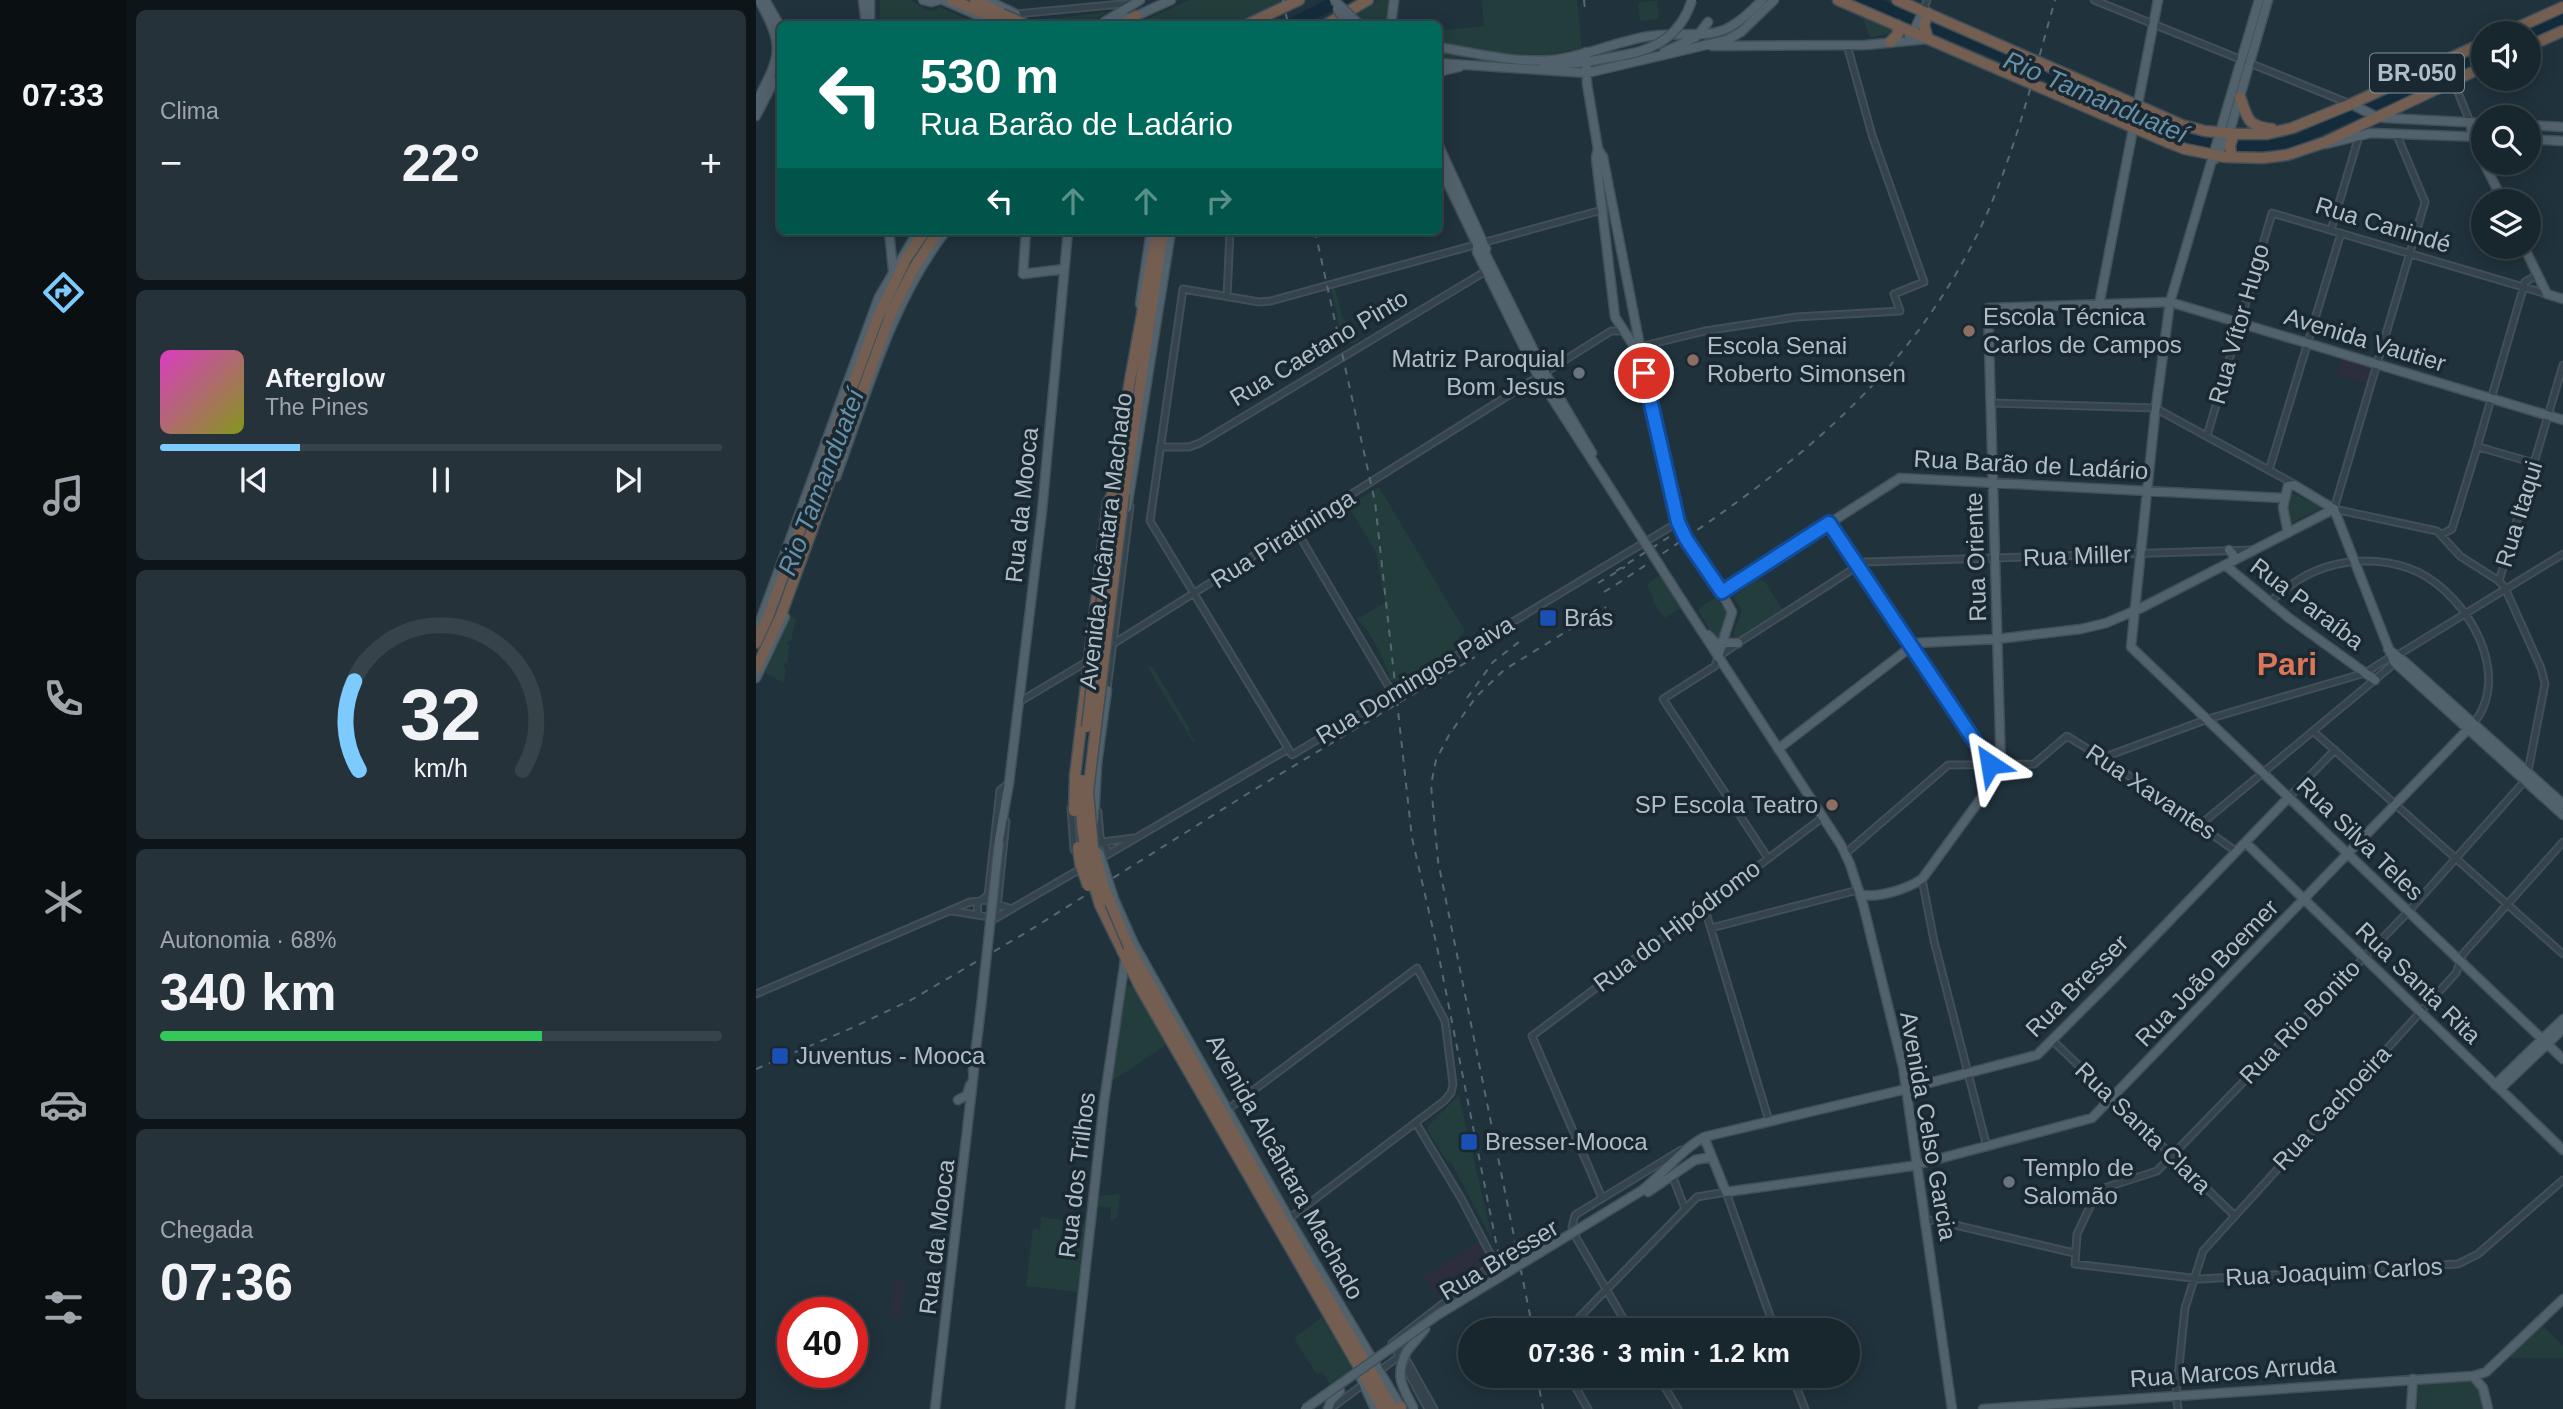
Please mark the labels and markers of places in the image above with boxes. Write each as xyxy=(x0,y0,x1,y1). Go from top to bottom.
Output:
place label: Escola Técnica Carlos de Campos xyxy=(1983,303,2182,358)
marker: Escola Técnica Carlos de Campos xyxy=(1961,323,1977,339)
place label: Escola Senai Roberto Simonsen xyxy=(1707,332,1906,387)
pin xyxy=(1614,343,1674,403)
place label: Matriz Paroquial Bom Jesus xyxy=(1392,345,1565,400)
marker: Escola Senai Roberto Simonsen xyxy=(1685,352,1701,368)
marker: Matriz Paroquial Bom Jesus xyxy=(1571,365,1587,381)
place label: Brás xyxy=(1564,604,1613,631)
marker: Brás xyxy=(1538,608,1558,628)
place label: SP Escola Teatro xyxy=(1635,791,1818,818)
marker: SP Escola Teatro xyxy=(1824,797,1840,813)
place label: Juventus - Mooca xyxy=(796,1042,986,1069)
marker: Juventus - Mooca xyxy=(770,1046,790,1066)
place label: Bresser-Mooca xyxy=(1485,1128,1648,1155)
marker: Bresser-Mooca xyxy=(1459,1132,1479,1152)
place label: Templo de Salomão xyxy=(2023,1154,2134,1209)
marker: Templo de Salomão xyxy=(2001,1174,2017,1190)

